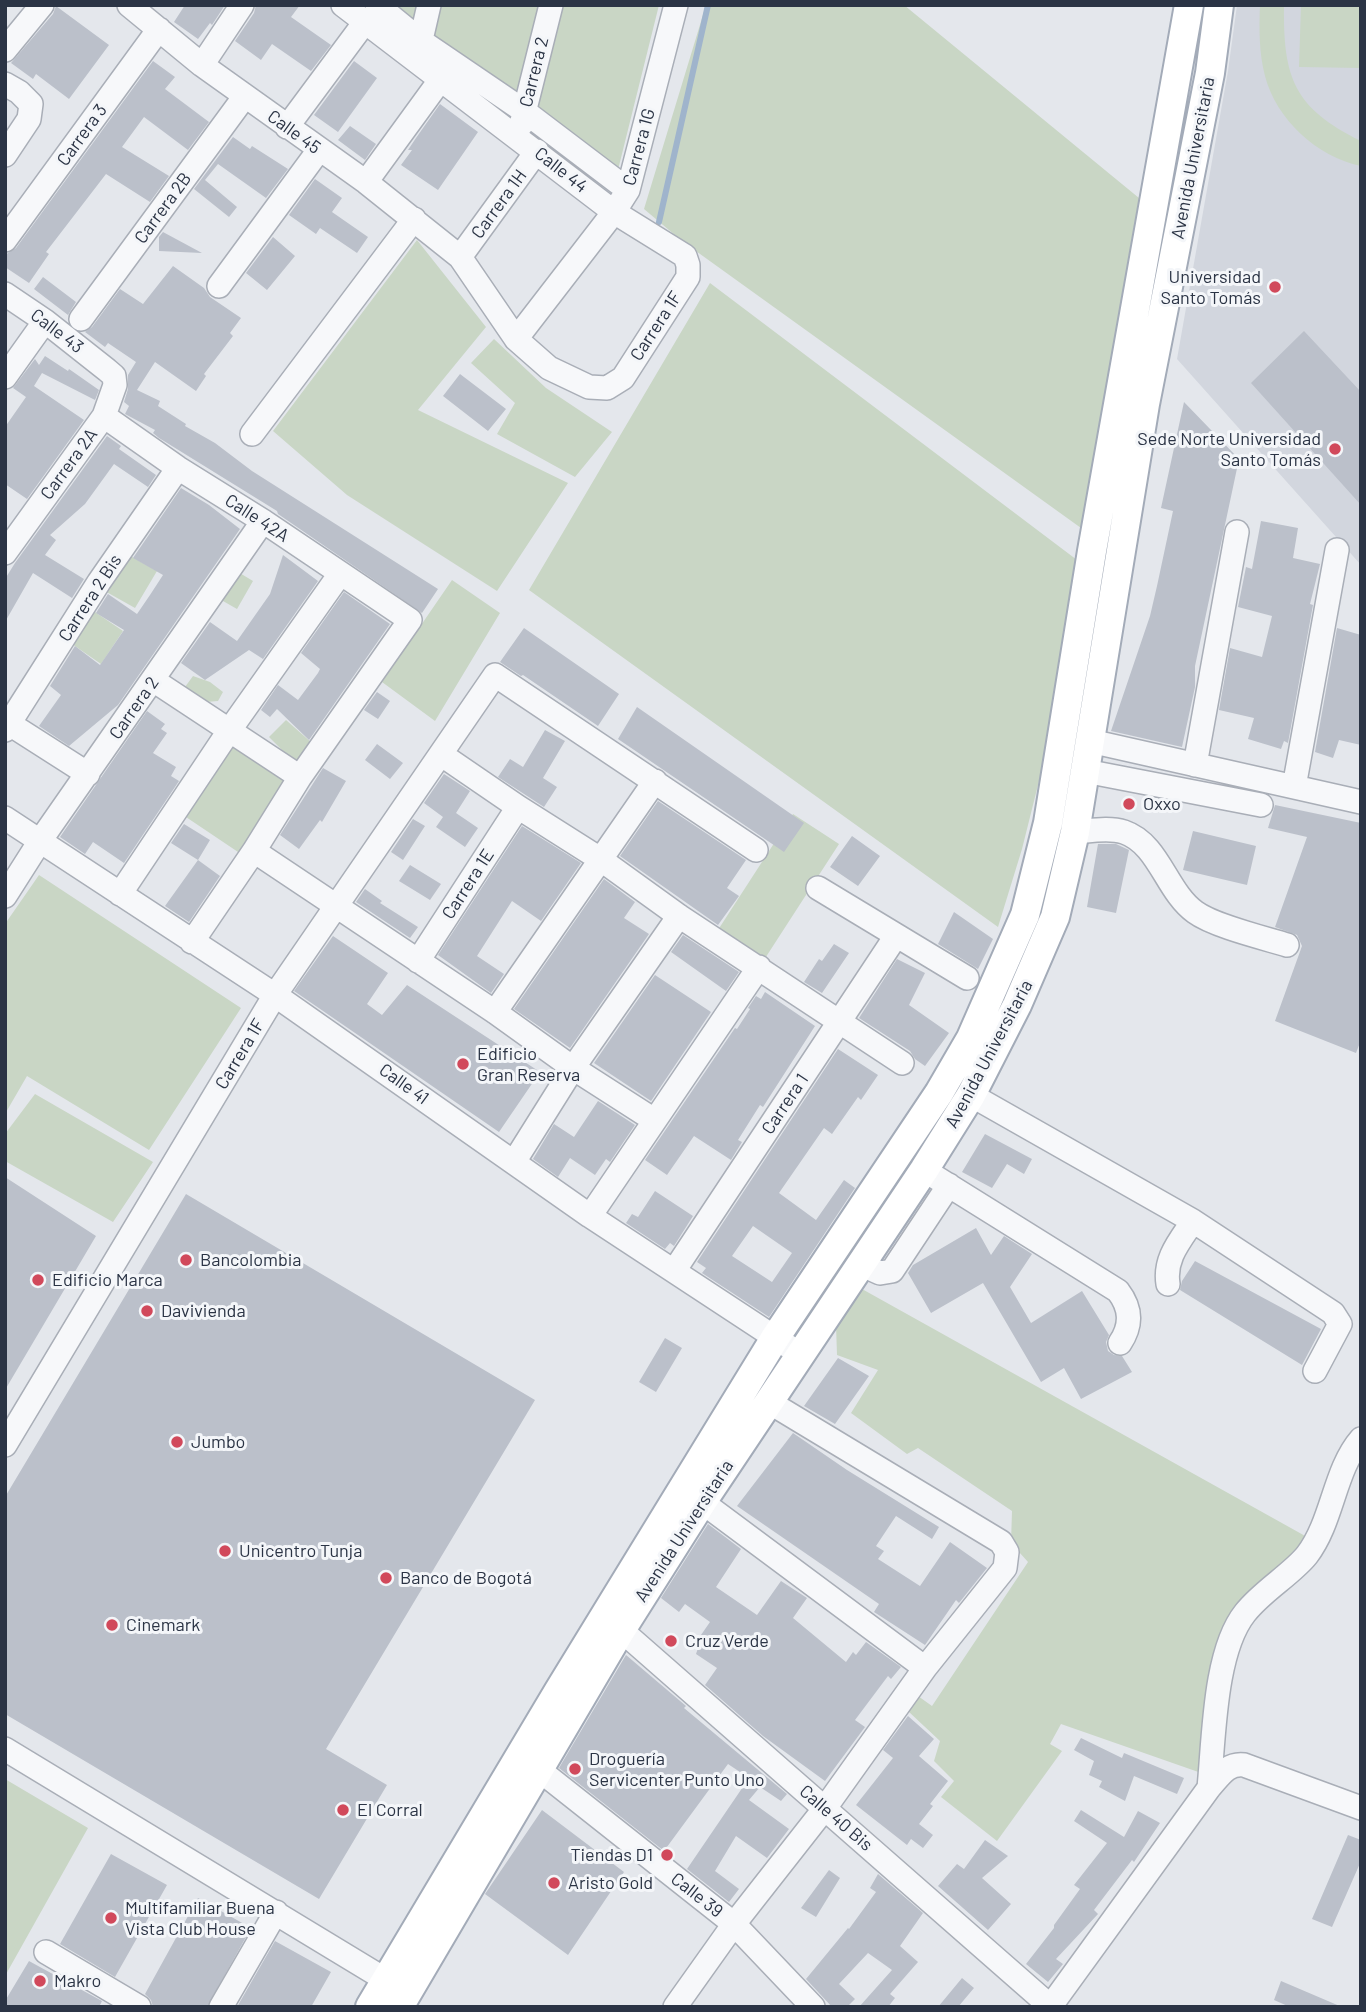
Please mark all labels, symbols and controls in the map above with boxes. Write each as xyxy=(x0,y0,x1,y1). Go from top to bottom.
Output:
street label: Carrera 2 xyxy=(515,35,553,109)
street label: Avenida Universitaria xyxy=(1167,75,1219,241)
street label: Carrera 3 xyxy=(52,100,112,170)
street label: Calle 45 xyxy=(263,105,325,159)
street label: Carrera 1G xyxy=(618,106,660,188)
street label: Calle 44 xyxy=(530,143,592,197)
street label: Carrera 1H xyxy=(467,165,531,243)
street label: Carrera 2B xyxy=(130,168,196,248)
place label: Universidad Santo Tomás xyxy=(1160,266,1261,308)
marker: Universidad Santo Tomás xyxy=(1267,279,1283,295)
street label: Carrera 1F xyxy=(626,287,686,365)
street label: Calle 43 xyxy=(26,304,88,358)
street label: Carrera 2A xyxy=(36,424,102,504)
place label: Sede Norte Universidad Santo Tomás xyxy=(1137,428,1321,471)
marker: Sede Norte Universidad Santo Tomás xyxy=(1327,441,1343,457)
street label: Calle 42A xyxy=(221,489,293,547)
street label: Carrera 2 Bis xyxy=(54,550,126,646)
street label: Carrera 2 xyxy=(105,672,163,744)
place label: Oxxo xyxy=(1143,793,1181,815)
marker: Oxxo xyxy=(1121,796,1137,812)
street label: Carrera 1E xyxy=(437,845,499,923)
street label: Avenida Universitaria xyxy=(941,976,1037,1132)
street label: Carrera 1F xyxy=(211,1015,269,1093)
place label: Edificio Gran Reserva xyxy=(477,1043,580,1086)
marker: Edificio Gran Reserva xyxy=(455,1056,471,1072)
street label: Calle 41 xyxy=(375,1059,433,1109)
street label: Carrera 1 xyxy=(757,1070,813,1138)
place label: Bancolombia xyxy=(200,1249,302,1271)
marker: Bancolombia xyxy=(178,1252,194,1268)
place label: Edificio Marca xyxy=(52,1269,163,1291)
marker: Edificio Marca xyxy=(30,1272,46,1288)
place label: Davivienda xyxy=(161,1300,246,1322)
marker: Davivienda xyxy=(139,1303,155,1319)
place label: Jumbo xyxy=(191,1431,245,1453)
marker: Jumbo xyxy=(169,1434,185,1450)
street label: Avenida Universitaria xyxy=(630,1456,738,1606)
place label: Unicentro Tunja xyxy=(239,1540,362,1562)
marker: Unicentro Tunja xyxy=(217,1543,233,1559)
place label: Banco de Bogotá xyxy=(400,1567,532,1589)
marker: Banco de Bogotá xyxy=(378,1570,394,1586)
place label: Cinemark xyxy=(126,1614,200,1636)
marker: Cinemark xyxy=(104,1617,120,1633)
place label: Cruz Verde xyxy=(685,1630,769,1652)
marker: Cruz Verde xyxy=(663,1633,679,1649)
place label: Droguería Servicenter Punto Uno xyxy=(589,1748,765,1790)
marker: Droguería Servicenter Punto Uno xyxy=(567,1761,583,1777)
street label: Calle 40 Bis xyxy=(795,1780,877,1856)
place label: El Corral xyxy=(357,1799,423,1821)
marker: El Corral xyxy=(335,1802,351,1818)
place label: Tiendas D1 xyxy=(571,1844,653,1866)
marker: Tiendas D1 xyxy=(659,1847,675,1863)
street label: Calle 39 xyxy=(667,1868,727,1922)
place label: Aristo Gold xyxy=(568,1872,653,1894)
marker: Aristo Gold xyxy=(546,1875,562,1891)
place label: Multifamiliar Buena Vista Club House xyxy=(125,1897,275,1940)
marker: Multifamiliar Buena Vista Club House xyxy=(103,1910,119,1926)
place label: Makro xyxy=(54,1970,101,1992)
marker: Makro xyxy=(32,1973,48,1989)

